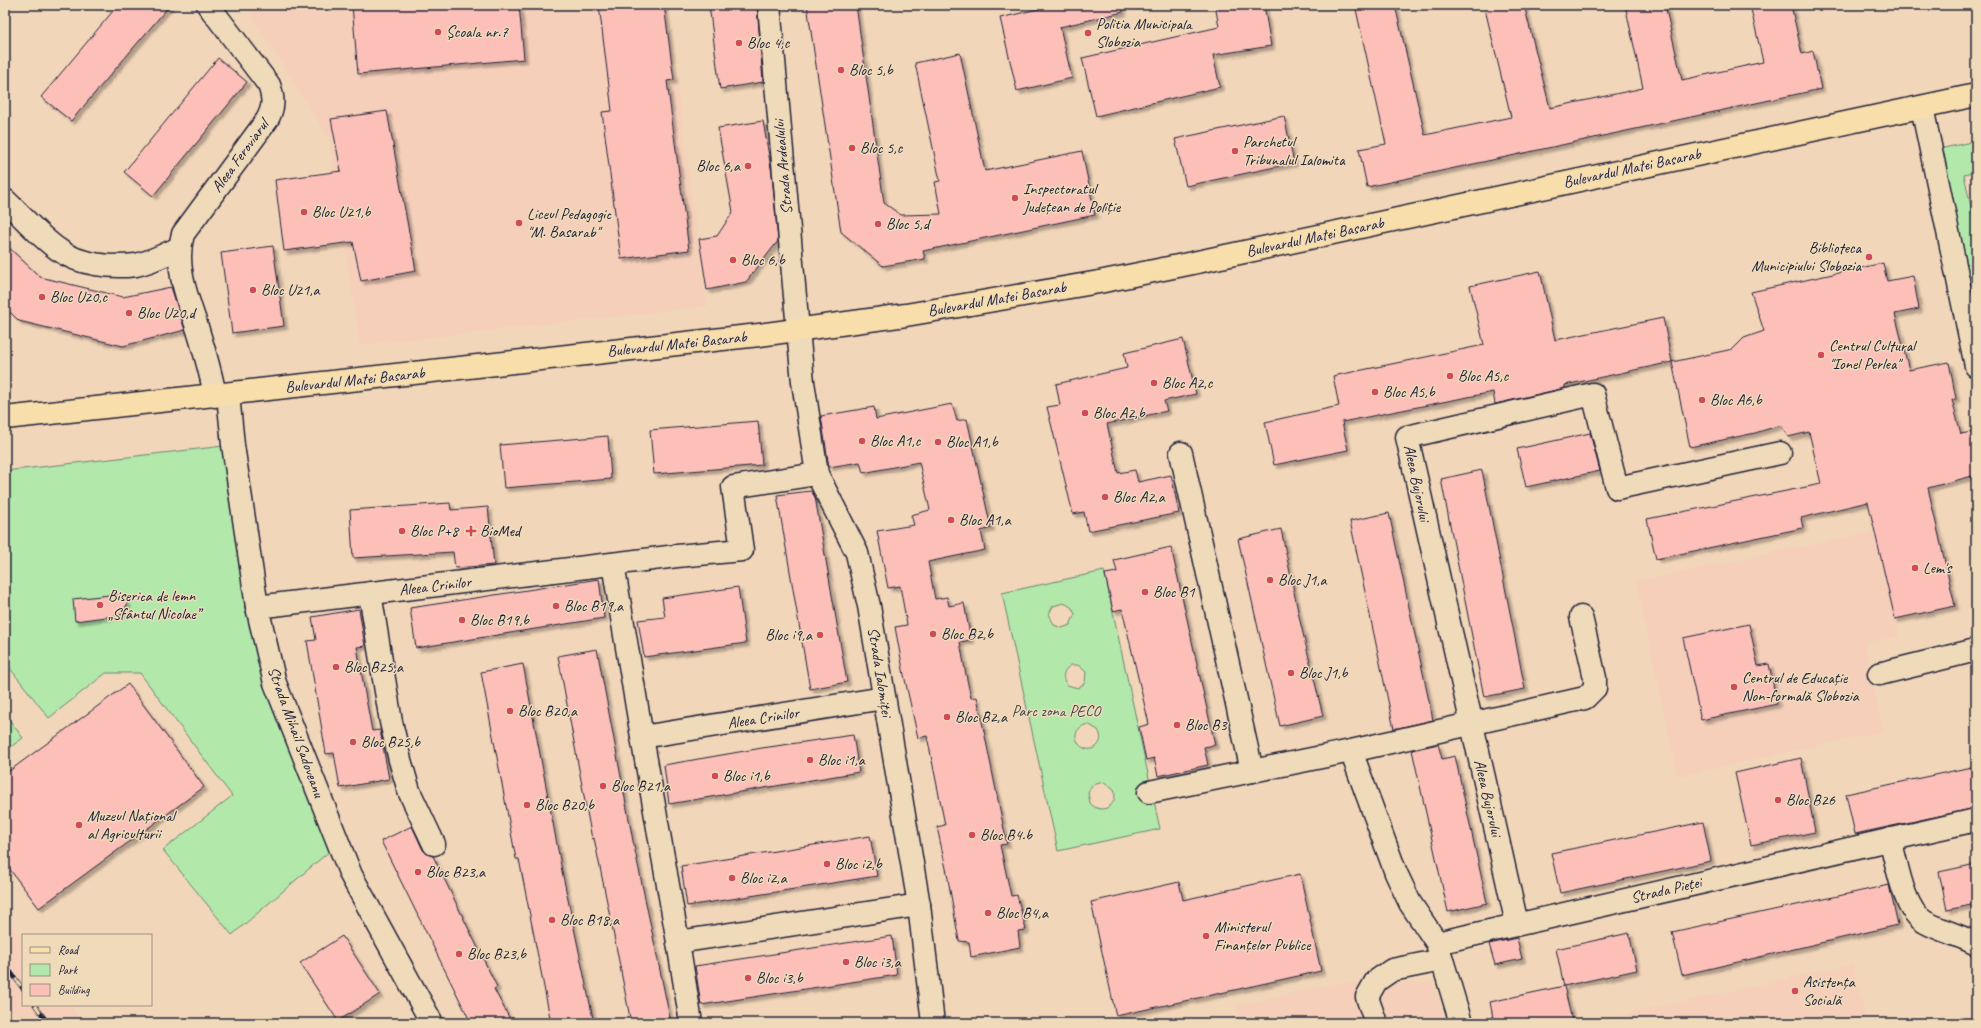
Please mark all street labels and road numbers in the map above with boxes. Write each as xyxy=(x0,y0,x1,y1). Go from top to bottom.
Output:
street label: Aleea Feroviarul xyxy=(207,113,275,196)
street label: Strada Ardealului xyxy=(769,117,797,215)
street label: Bulevardul Matei Basarab xyxy=(1561,143,1704,192)
street label: Bulevardul Matei Basarab xyxy=(1244,212,1387,261)
street label: Bulevardul Matei Basarab xyxy=(926,277,1069,321)
street label: Bulevardul Matei Basarab xyxy=(606,327,749,361)
street label: Bulevardul Matei Basarab xyxy=(284,363,427,397)
street label: Aleea Bujorului xyxy=(1399,443,1435,525)
street label: Aleea Crinilor xyxy=(398,572,473,600)
street label: Strada Ialomiței xyxy=(863,626,897,720)
street label: Strada Mihail Sadoveanu xyxy=(263,664,329,801)
street label: Aleea Crinilor xyxy=(726,702,801,734)
street label: Aleea Bujorului xyxy=(1469,758,1507,840)
street label: Strada Pieței xyxy=(1629,872,1705,908)

